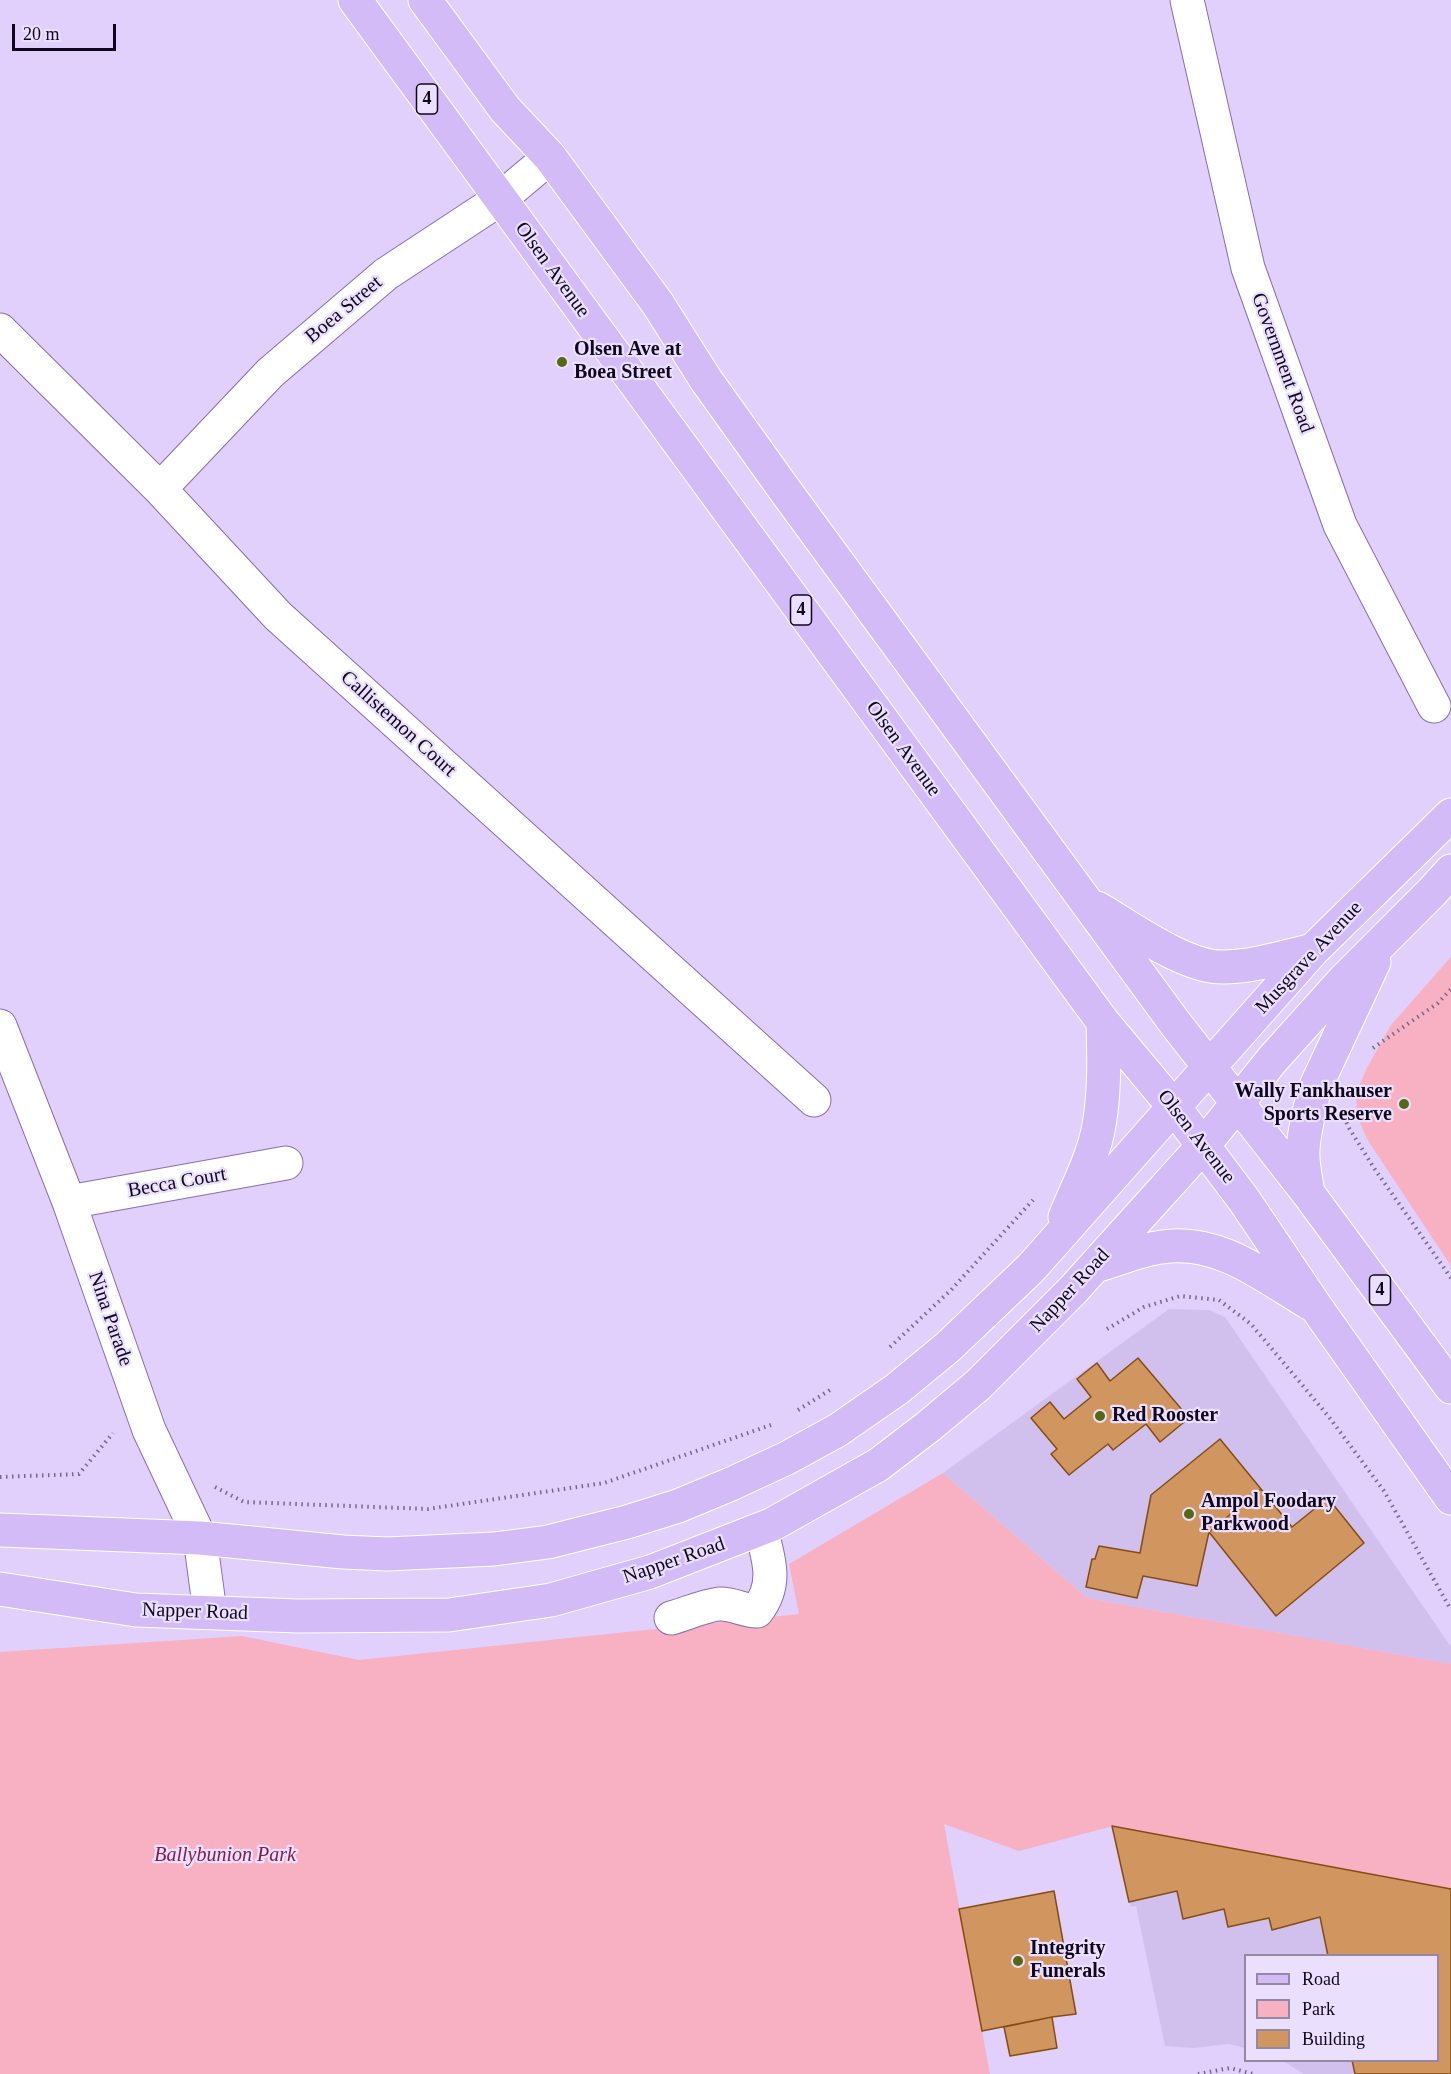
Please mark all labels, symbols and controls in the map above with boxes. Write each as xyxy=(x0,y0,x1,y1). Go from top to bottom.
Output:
scale bar xyxy=(15,12,118,50)
text: 20 m xyxy=(23,24,60,44)
road number: 4 xyxy=(416,84,438,114)
street label: Olsen Avenue xyxy=(509,217,595,323)
street label: Boea Street xyxy=(301,271,387,349)
street label: Government Road xyxy=(1246,290,1318,436)
place label: Olsen Ave at Boea Street xyxy=(574,338,681,385)
marker: Olsen Ave at Boea Street xyxy=(555,355,569,369)
road number: 4 xyxy=(790,595,812,625)
street label: Callistemon Court xyxy=(335,666,461,782)
street label: Olsen Avenue xyxy=(860,696,946,802)
street label: Musgrave Avenue xyxy=(1251,897,1367,1019)
place label: Wally Fankhauser Sports Reserve xyxy=(1235,1080,1392,1127)
street label: Olsen Avenue xyxy=(1152,1085,1240,1189)
marker: Wally Fankhauser Sports Reserve xyxy=(1397,1097,1411,1111)
street label: Becca Court xyxy=(126,1163,228,1203)
street label: Napper Road xyxy=(1025,1244,1115,1338)
street label: Nina Parade xyxy=(83,1269,137,1369)
road number: 4 xyxy=(1370,1275,1390,1305)
place label: Red Rooster xyxy=(1112,1404,1218,1428)
marker: Red Rooster xyxy=(1093,1409,1107,1423)
place label: Ampol Foodary Parkwood xyxy=(1201,1490,1336,1537)
marker: Ampol Foodary Parkwood xyxy=(1182,1507,1196,1521)
street label: Napper Road xyxy=(620,1532,728,1590)
street label: Napper Road xyxy=(142,1598,248,1626)
park label: Ballybunion Park xyxy=(154,1844,296,1868)
place label: Integrity Funerals xyxy=(1030,1937,1106,1984)
marker: Integrity Funerals xyxy=(1011,1954,1025,1968)
legend xyxy=(1244,1954,1439,2062)
text: Road xyxy=(1302,1969,1340,1989)
text: Park xyxy=(1302,1999,1335,2019)
text: Building xyxy=(1302,2029,1365,2049)

